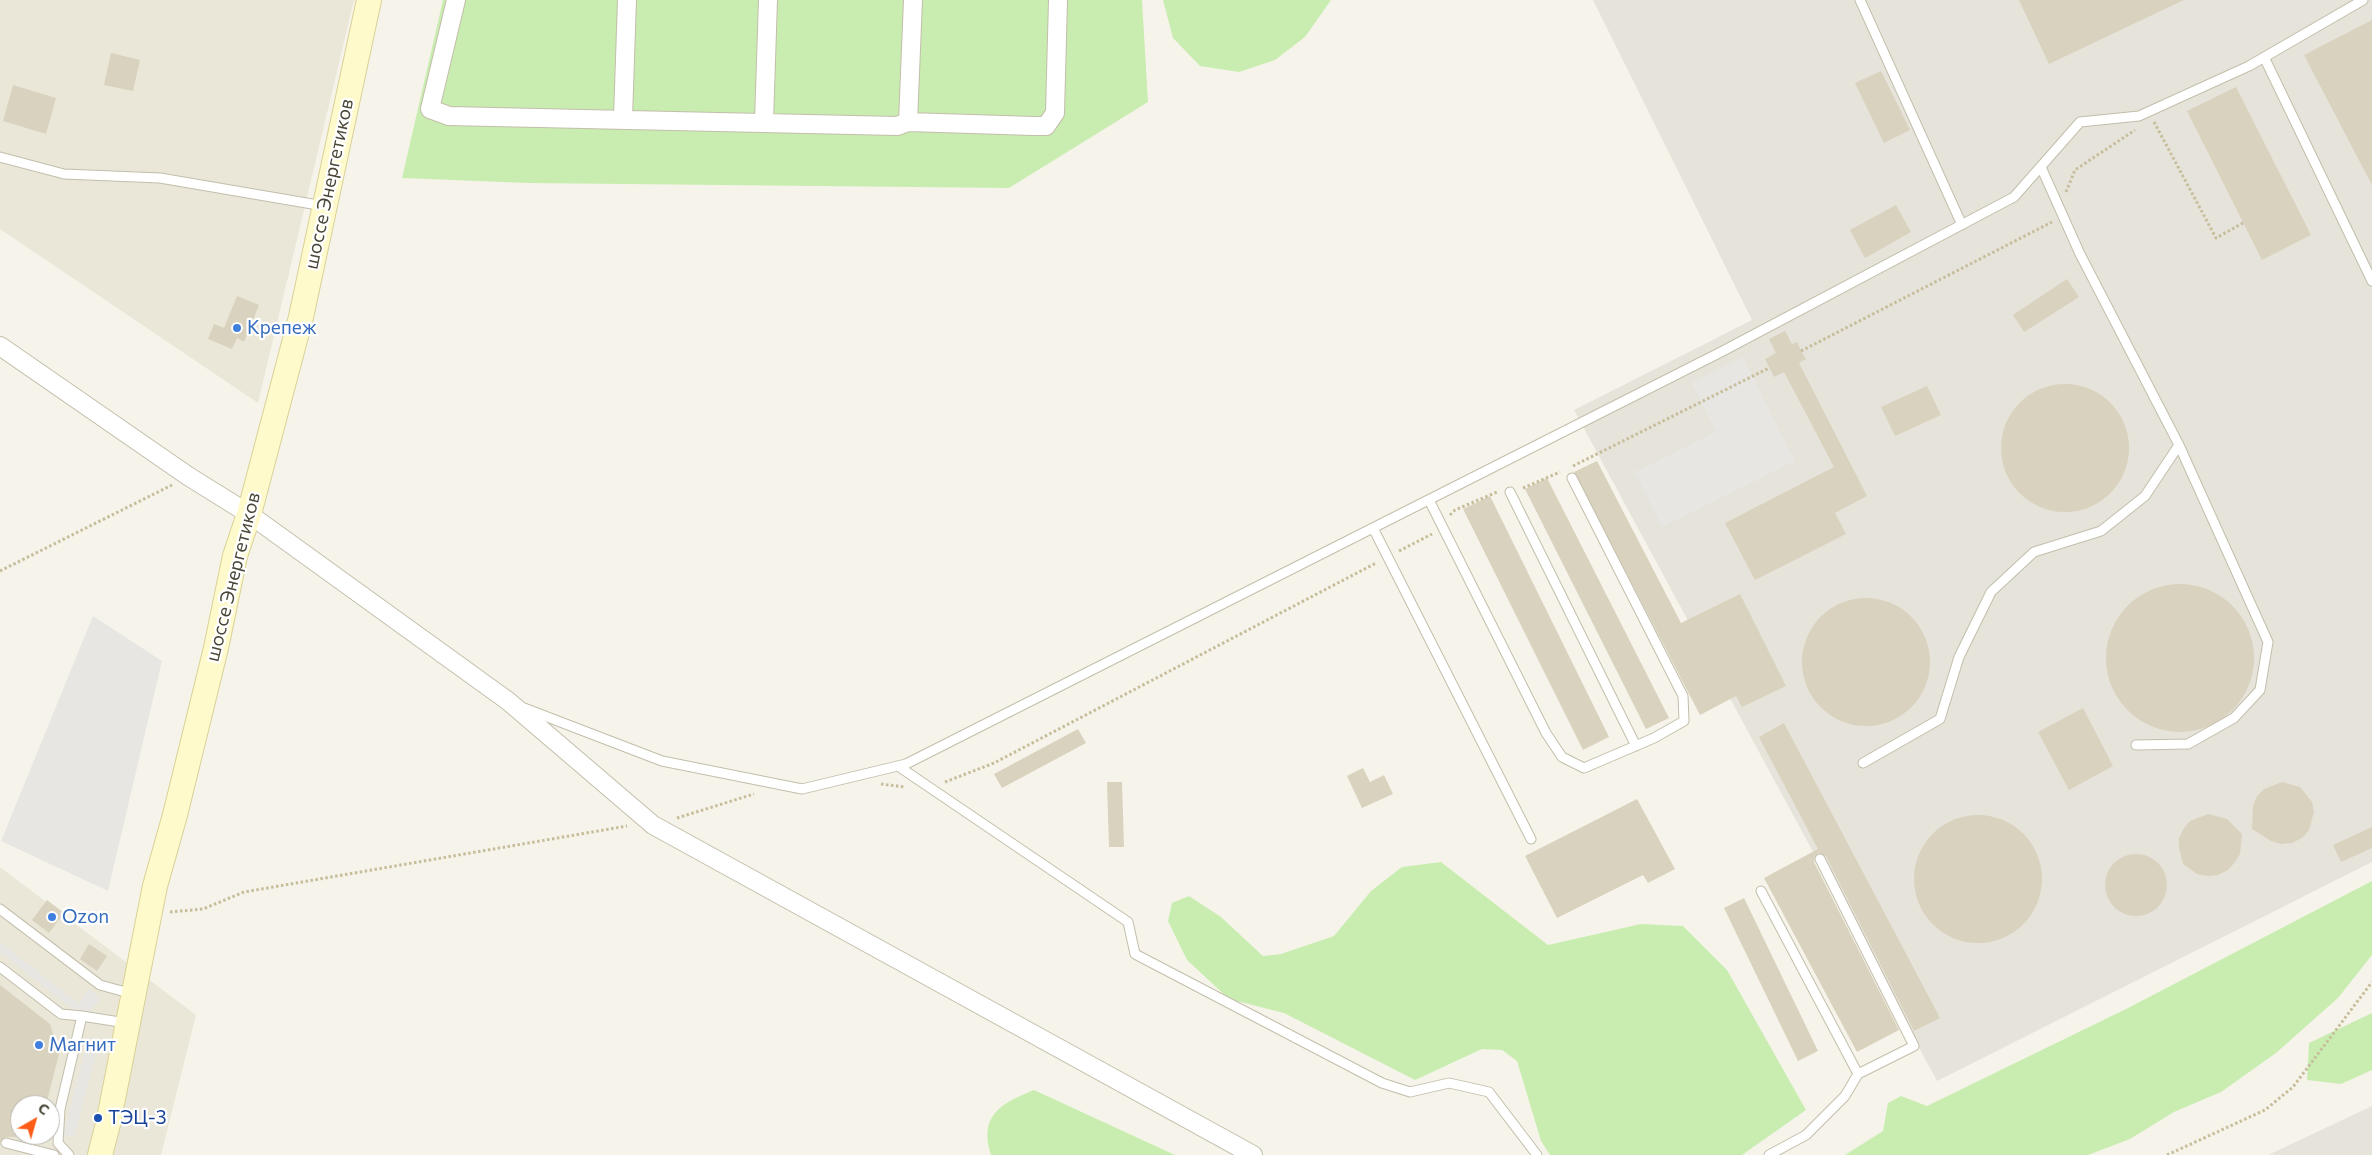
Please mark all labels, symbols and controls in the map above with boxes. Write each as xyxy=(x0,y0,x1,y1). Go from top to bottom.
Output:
street label: шоссе Энергетиков xyxy=(300,97,358,271)
place label: Крепеж xyxy=(247,317,317,339)
marker: Крепеж xyxy=(231,322,243,334)
street label: шоссе Энергетиков xyxy=(201,490,265,664)
place label: Ozon xyxy=(62,906,109,928)
marker: Ozon xyxy=(46,911,58,923)
place label: Магнит xyxy=(49,1034,116,1056)
marker: Магнит xyxy=(33,1039,45,1051)
north arrow xyxy=(10,1095,60,1145)
text: С xyxy=(35,1099,53,1118)
place label: ТЭЦ-3 xyxy=(108,1107,167,1129)
marker: ТЭЦ-3 xyxy=(92,1112,104,1124)

